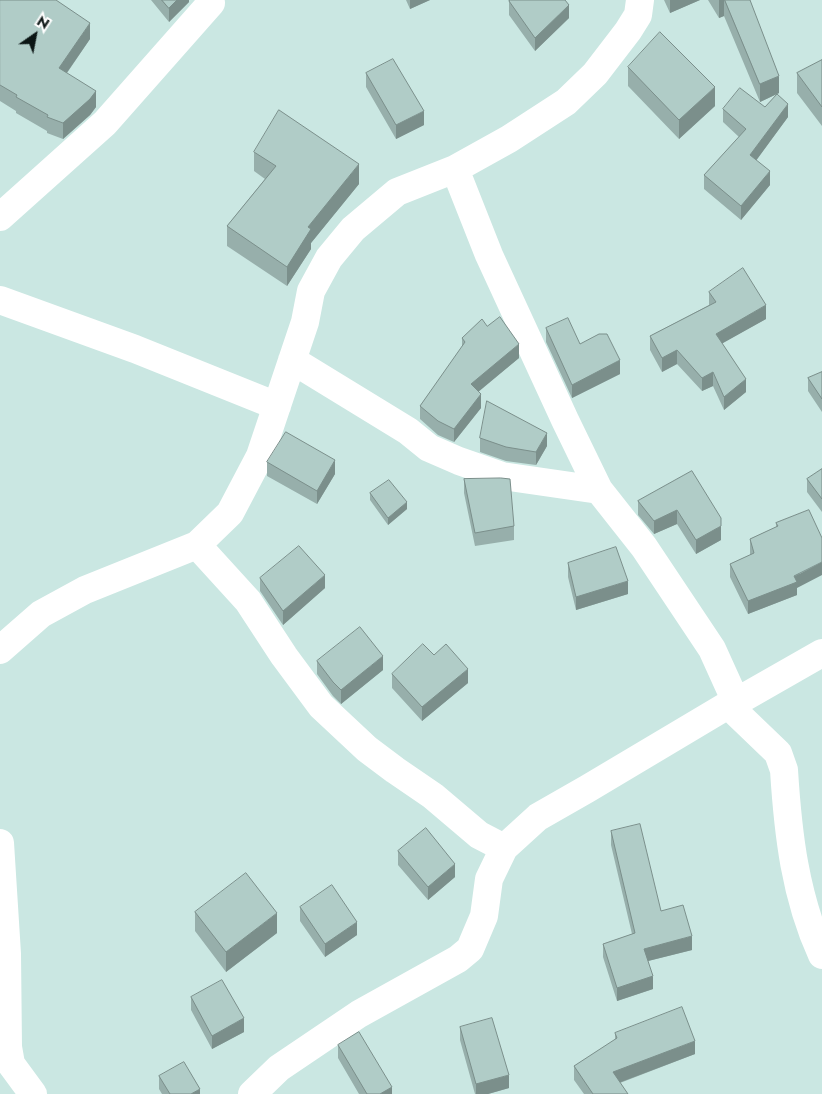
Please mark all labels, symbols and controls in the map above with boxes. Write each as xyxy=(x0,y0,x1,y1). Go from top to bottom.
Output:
north arrow xyxy=(10,10,60,60)
text: N xyxy=(33,11,53,34)

